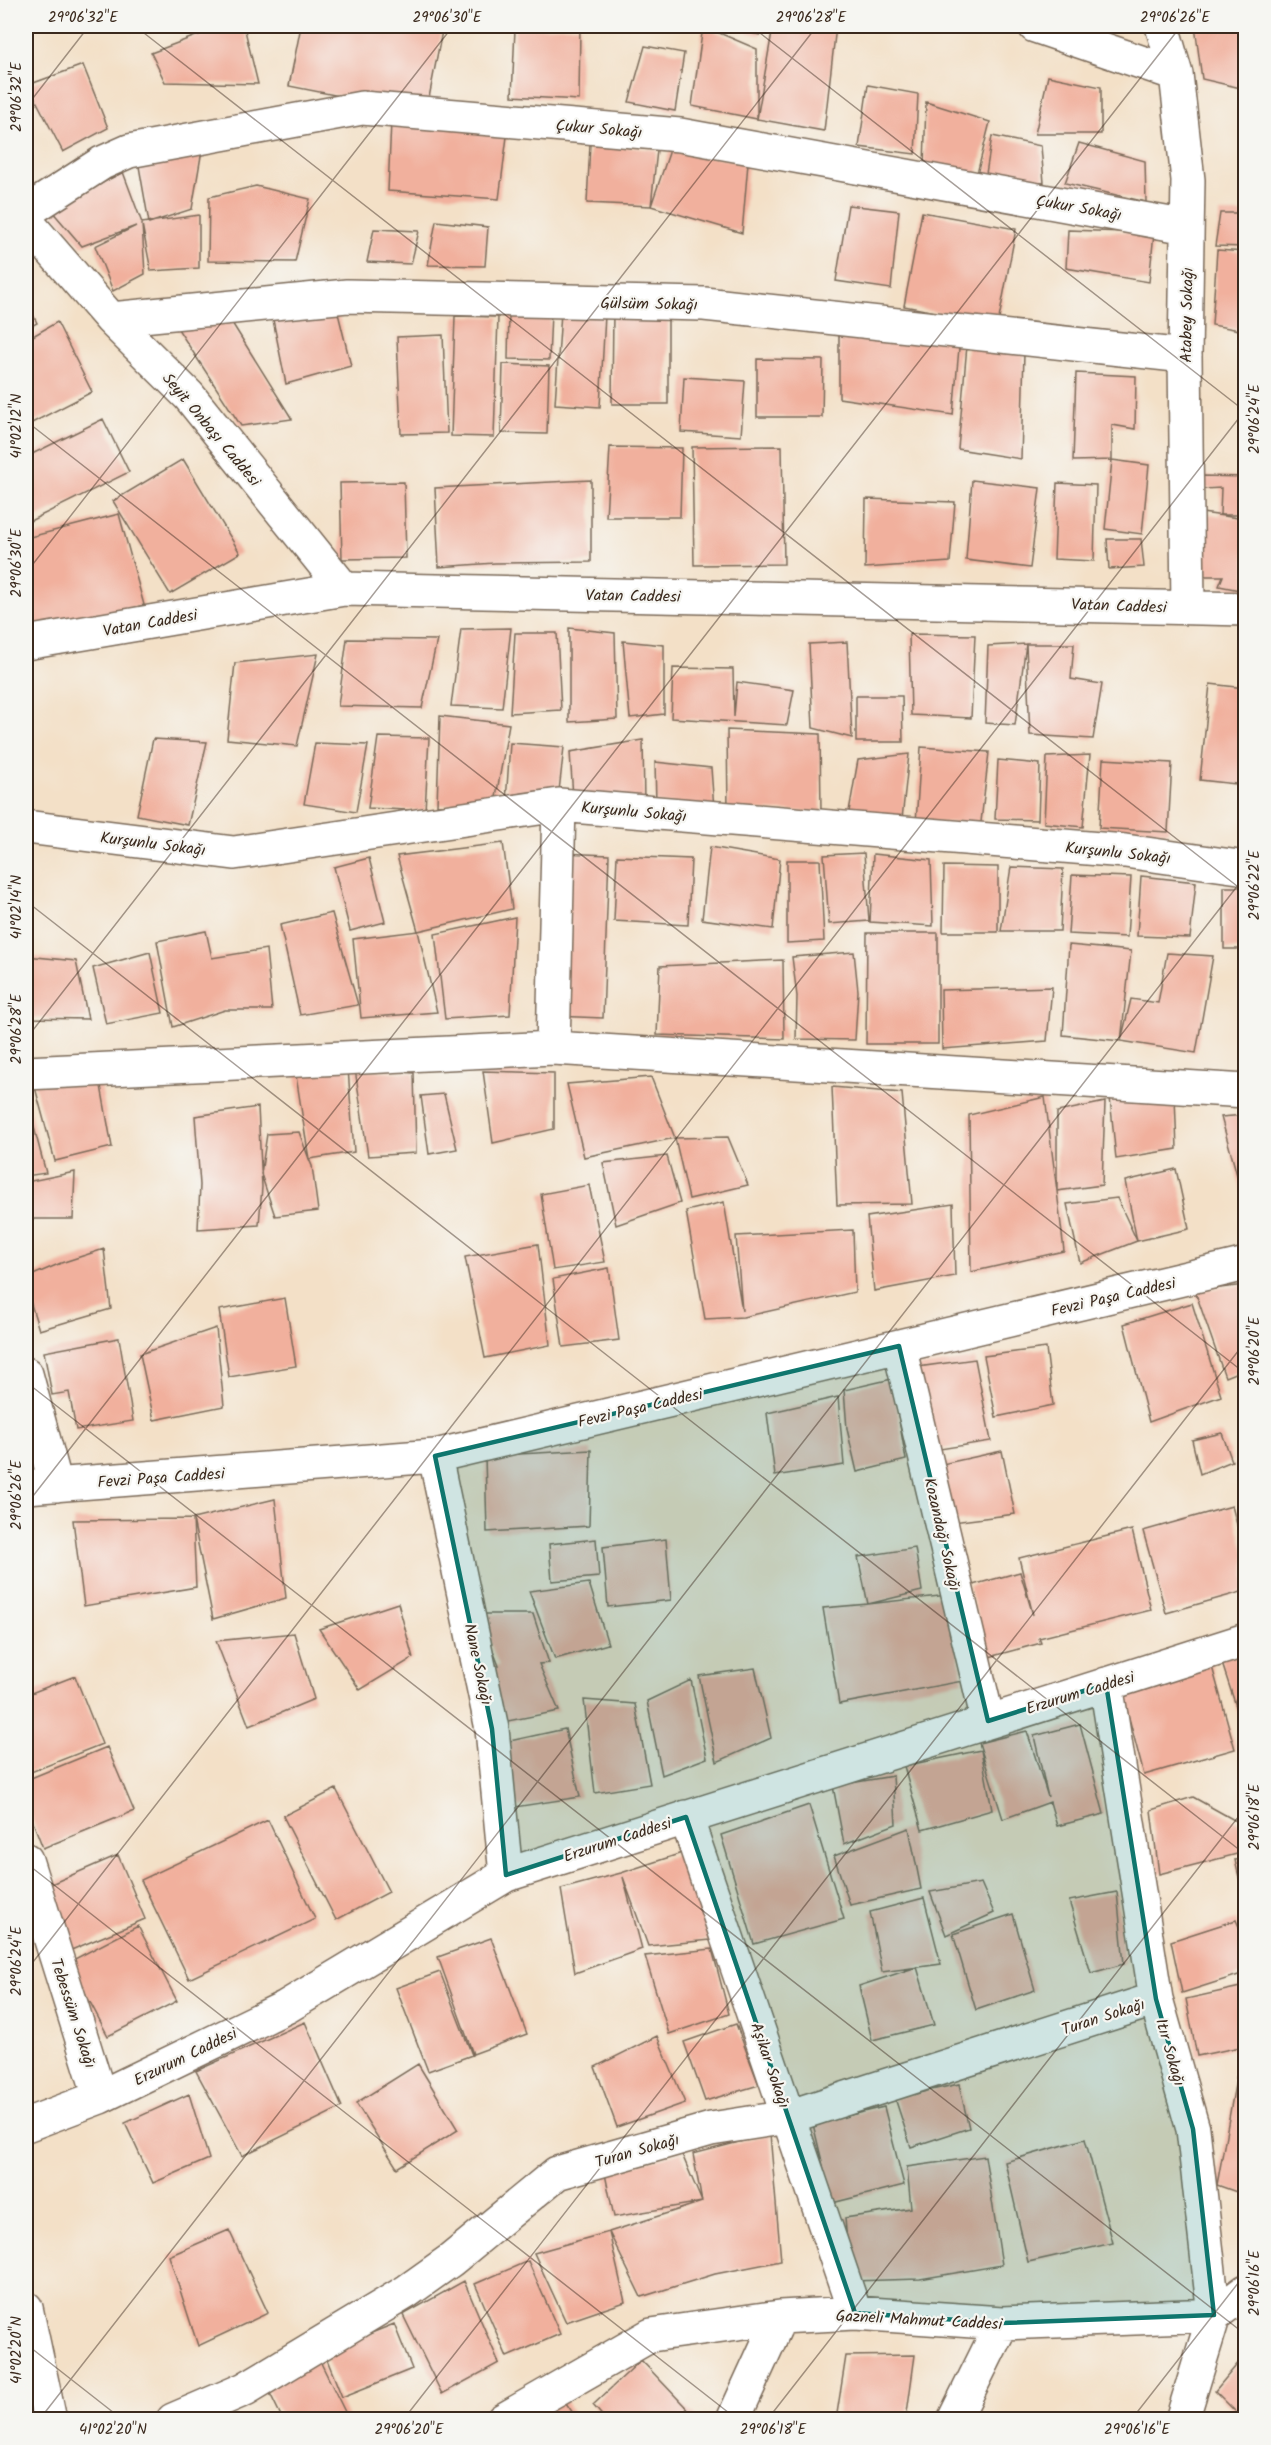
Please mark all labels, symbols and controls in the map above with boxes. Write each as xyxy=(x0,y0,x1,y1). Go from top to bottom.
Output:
text: 29°06'32"E xyxy=(48,6,119,30)
text: 29°06'30"E xyxy=(413,6,483,30)
text: 29°06'28"E xyxy=(776,6,848,30)
text: 29°06'26"E xyxy=(1140,6,1211,30)
text: 29°06'32"E xyxy=(5,61,29,132)
street label: Çukur Sokağı xyxy=(555,113,643,146)
street label: Çukur Sokağı xyxy=(1034,189,1124,228)
street label: Atabey Sokağı xyxy=(1174,267,1201,363)
street label: Gülsüm Sokağı xyxy=(600,291,698,318)
street label: Seyit Onbaşı Caddesi xyxy=(156,367,267,493)
text: 29°06'24"E xyxy=(1243,383,1267,454)
text: 41°02'12"N xyxy=(5,394,29,459)
text: 29°06'30"E xyxy=(5,527,29,597)
street label: Vatan Caddesi xyxy=(585,583,682,610)
street label: Vatan Caddesi xyxy=(1071,592,1168,621)
street label: Vatan Caddesi xyxy=(101,603,201,644)
street label: Kurşunlu Sokağı xyxy=(580,795,688,830)
street label: Kurşunlu Sokağı xyxy=(99,826,207,863)
street label: Kurşunlu Sokağı xyxy=(1064,836,1172,871)
text: 29°06'22"E xyxy=(1243,849,1267,920)
text: 41°02'14"N xyxy=(5,875,29,939)
text: 29°06'28"E xyxy=(5,992,29,1064)
street label: Fevzi Paşa Caddesi xyxy=(1048,1271,1179,1324)
text: 29°06'20"E xyxy=(1243,1315,1267,1386)
street label: Fevzi Paşa Caddesi xyxy=(575,1382,706,1435)
text: 29°06'26"E xyxy=(5,1459,29,1530)
street label: Fevzi Paşa Caddesi xyxy=(97,1462,227,1495)
street label: Kozandağı Sokağı xyxy=(916,1475,967,1594)
street label: Nane Sokağı xyxy=(457,1621,498,1707)
street label: Erzurum Caddesi xyxy=(1023,1665,1139,1722)
text: 29°06'18"E xyxy=(1243,1782,1267,1850)
street label: Erzurum Caddesi xyxy=(560,1811,676,1870)
text: 29°06'24"E xyxy=(5,1925,29,1996)
street label: Tebessüm Sokağı xyxy=(43,1955,102,2072)
street label: Turan Sokağı xyxy=(1058,1992,1148,2043)
street label: Itır Sokağı xyxy=(1148,2016,1191,2089)
street label: Aşikar Sokağı xyxy=(743,2019,796,2112)
street label: Erzurum Caddesi xyxy=(130,2021,243,2093)
street label: Turan Sokağı xyxy=(592,2128,682,2175)
text: 29°06'16"E xyxy=(1243,2249,1267,2316)
street label: Gazneli Mahmut Caddesi xyxy=(835,2304,1004,2337)
text: 41°02'20"N xyxy=(5,2316,29,2384)
text: 41°02'20"N xyxy=(79,2418,147,2442)
text: 29°06'20"E xyxy=(374,2418,445,2442)
text: 29°06'18"E xyxy=(740,2418,808,2442)
text: 29°06'16"E xyxy=(1104,2418,1171,2442)

